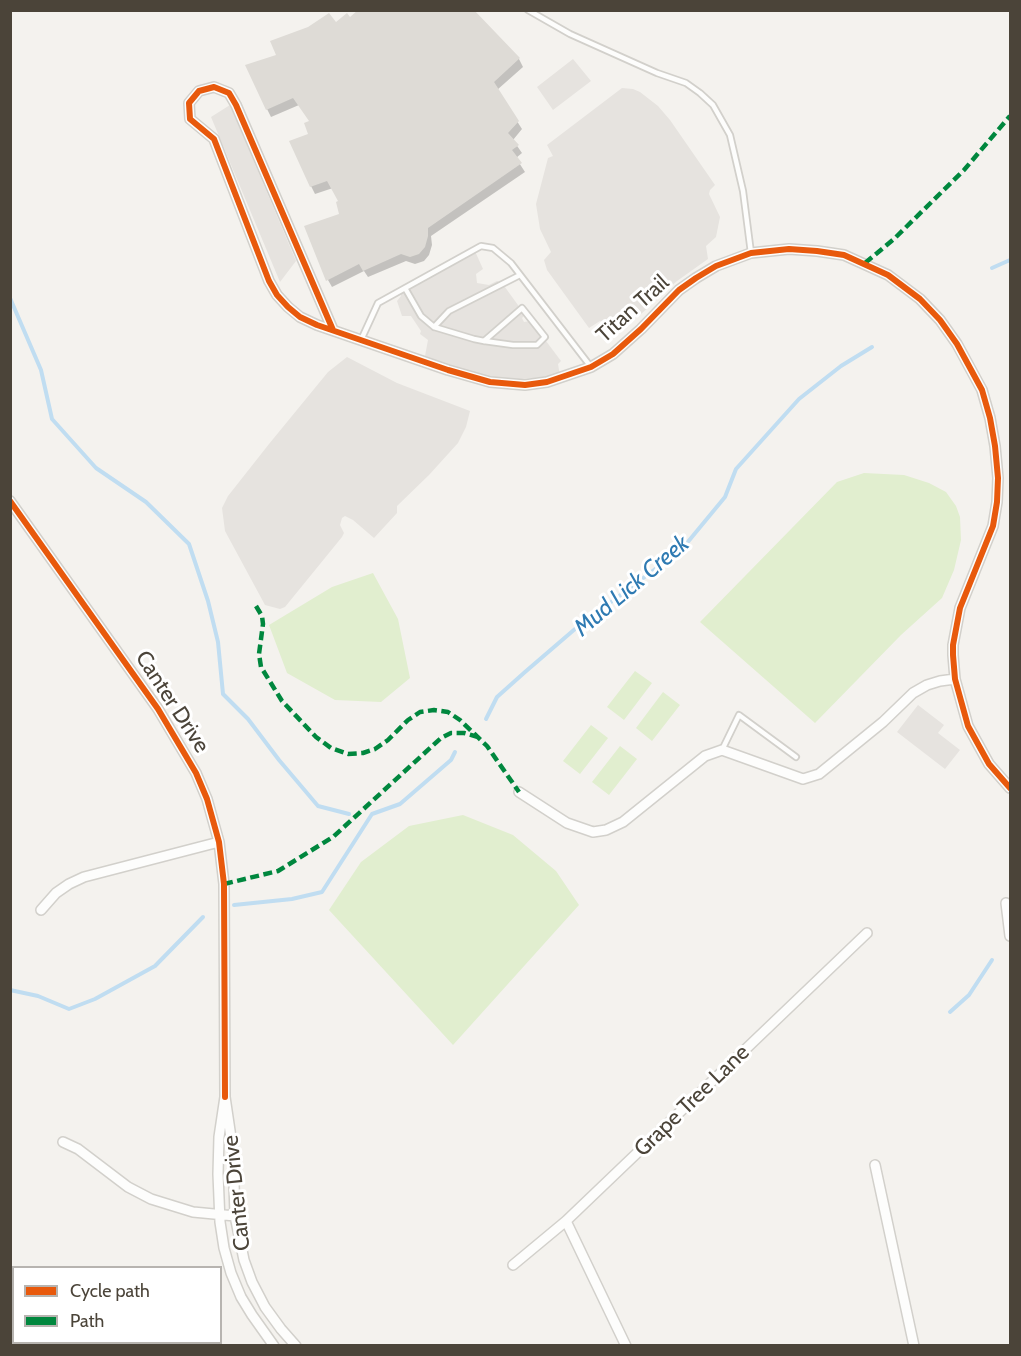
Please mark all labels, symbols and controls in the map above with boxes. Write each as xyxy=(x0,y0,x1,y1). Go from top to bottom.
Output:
street label: Titan Trail xyxy=(591,270,675,348)
water label: Mud Lick Creek xyxy=(569,529,695,643)
street label: Canter Drive xyxy=(129,646,215,758)
street label: Grape Tree Lane xyxy=(629,1040,755,1162)
street label: Canter Drive xyxy=(218,1134,256,1252)
legend xyxy=(12,1266,222,1344)
text: Cycle path xyxy=(70,1280,150,1302)
text: Path xyxy=(70,1310,104,1332)

